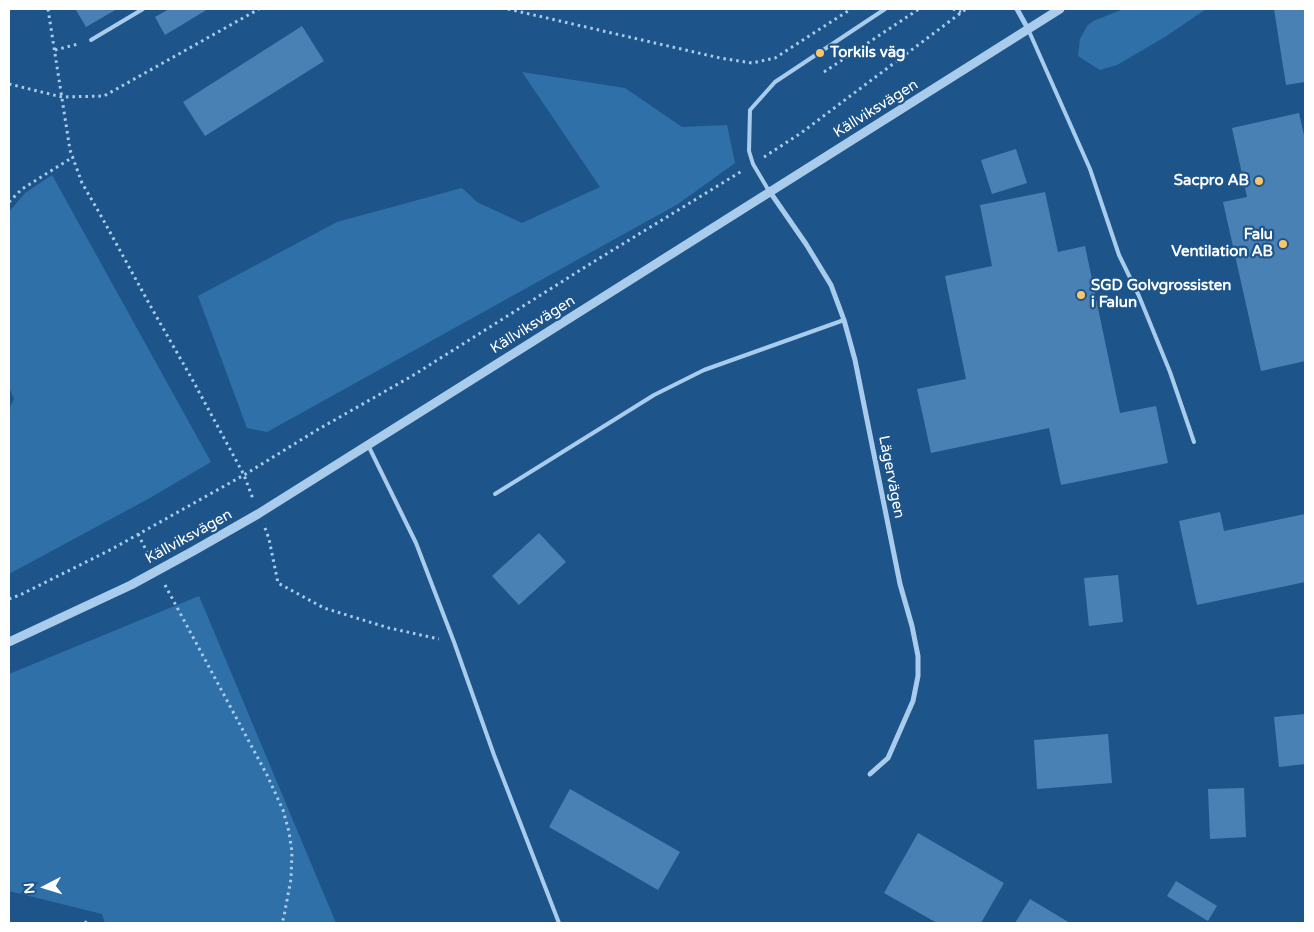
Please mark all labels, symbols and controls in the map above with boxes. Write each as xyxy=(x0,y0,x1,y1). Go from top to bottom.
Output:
place label: Torkils väg xyxy=(830,44,906,62)
marker: Torkils väg xyxy=(814,47,826,59)
street label: Källviksvägen xyxy=(830,76,922,142)
place label: Sacpro AB xyxy=(1174,172,1249,190)
marker: Sacpro AB xyxy=(1253,175,1265,187)
place label: Falu Ventilation AB xyxy=(1171,226,1273,261)
marker: Falu Ventilation AB xyxy=(1277,238,1289,250)
place label: SGD Golvgrossisten i Falun xyxy=(1091,277,1231,312)
marker: SGD Golvgrossisten i Falun xyxy=(1075,289,1087,301)
street label: Källviksvägen xyxy=(487,292,579,358)
street label: Lägervägen xyxy=(874,434,908,520)
street label: Källviksvägen xyxy=(143,506,235,568)
north arrow xyxy=(20,862,70,912)
text: N xyxy=(21,882,39,895)

